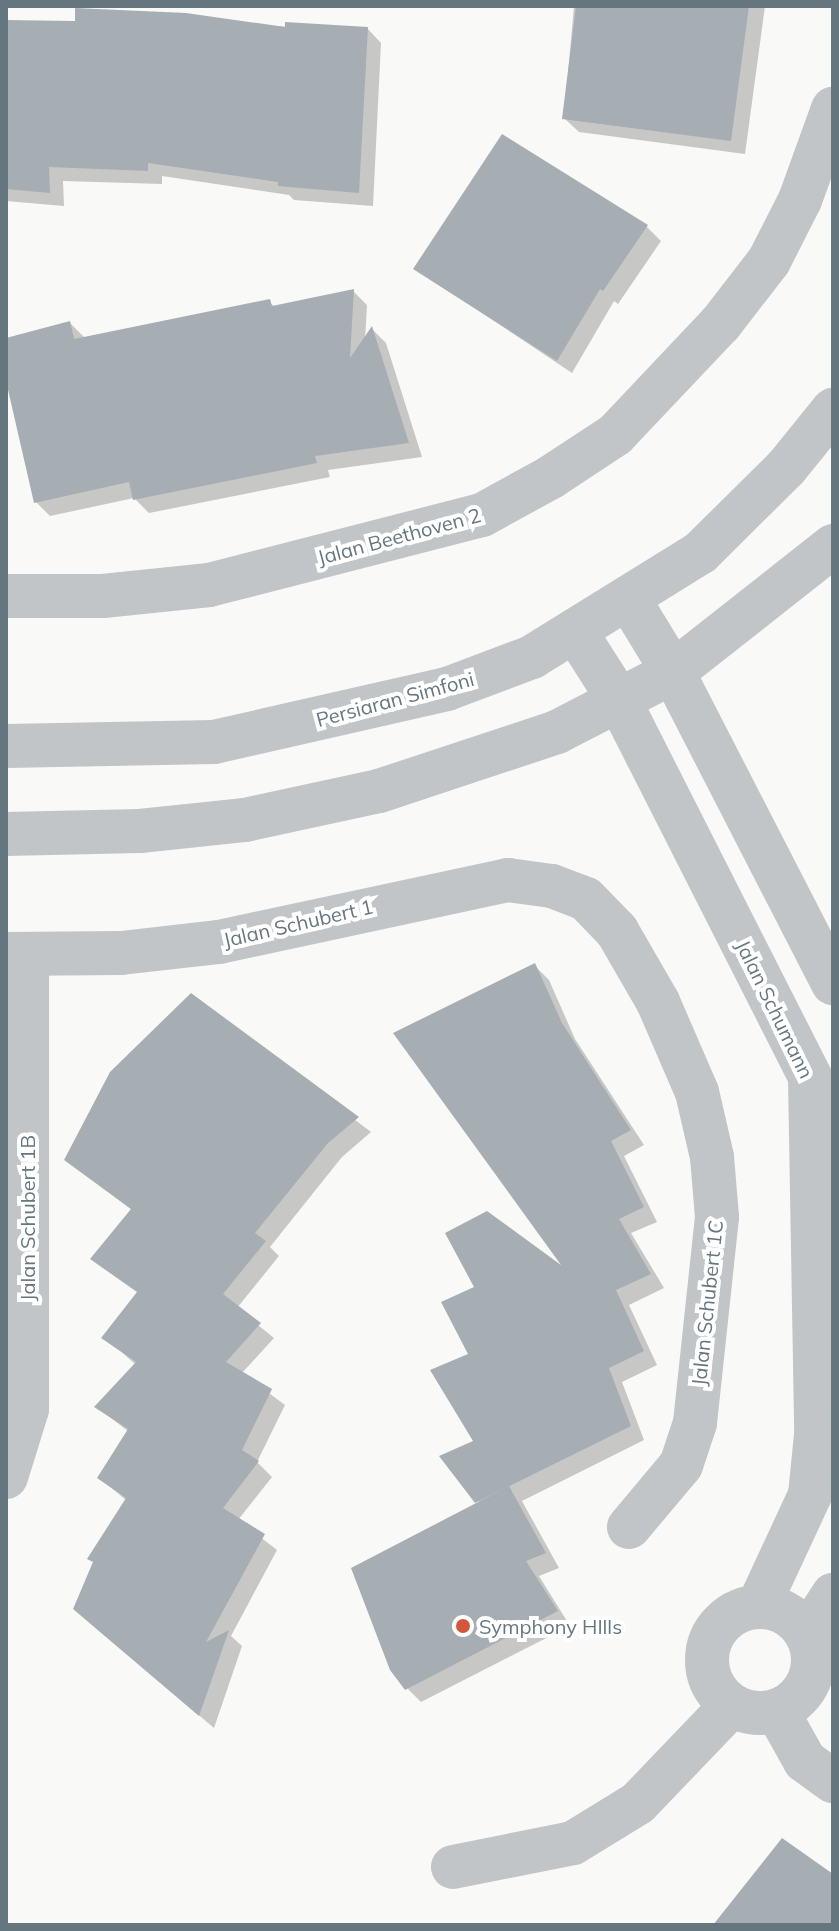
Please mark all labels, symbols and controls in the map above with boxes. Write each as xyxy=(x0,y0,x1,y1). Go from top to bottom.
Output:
street label: Jalan Beethoven 2 xyxy=(315,503,483,569)
street label: Persiaran Simfoni xyxy=(313,666,477,732)
street label: Jalan Schubert 1 xyxy=(221,894,375,952)
street label: Jalan Schumann xyxy=(731,936,819,1082)
street label: Jalan Schubert 1B xyxy=(15,1135,39,1301)
street label: Jalan Schubert 1C xyxy=(686,1219,728,1387)
place label: Symphony HIlls xyxy=(479,1614,622,1638)
marker: Symphony HIlls xyxy=(454,1617,472,1635)

